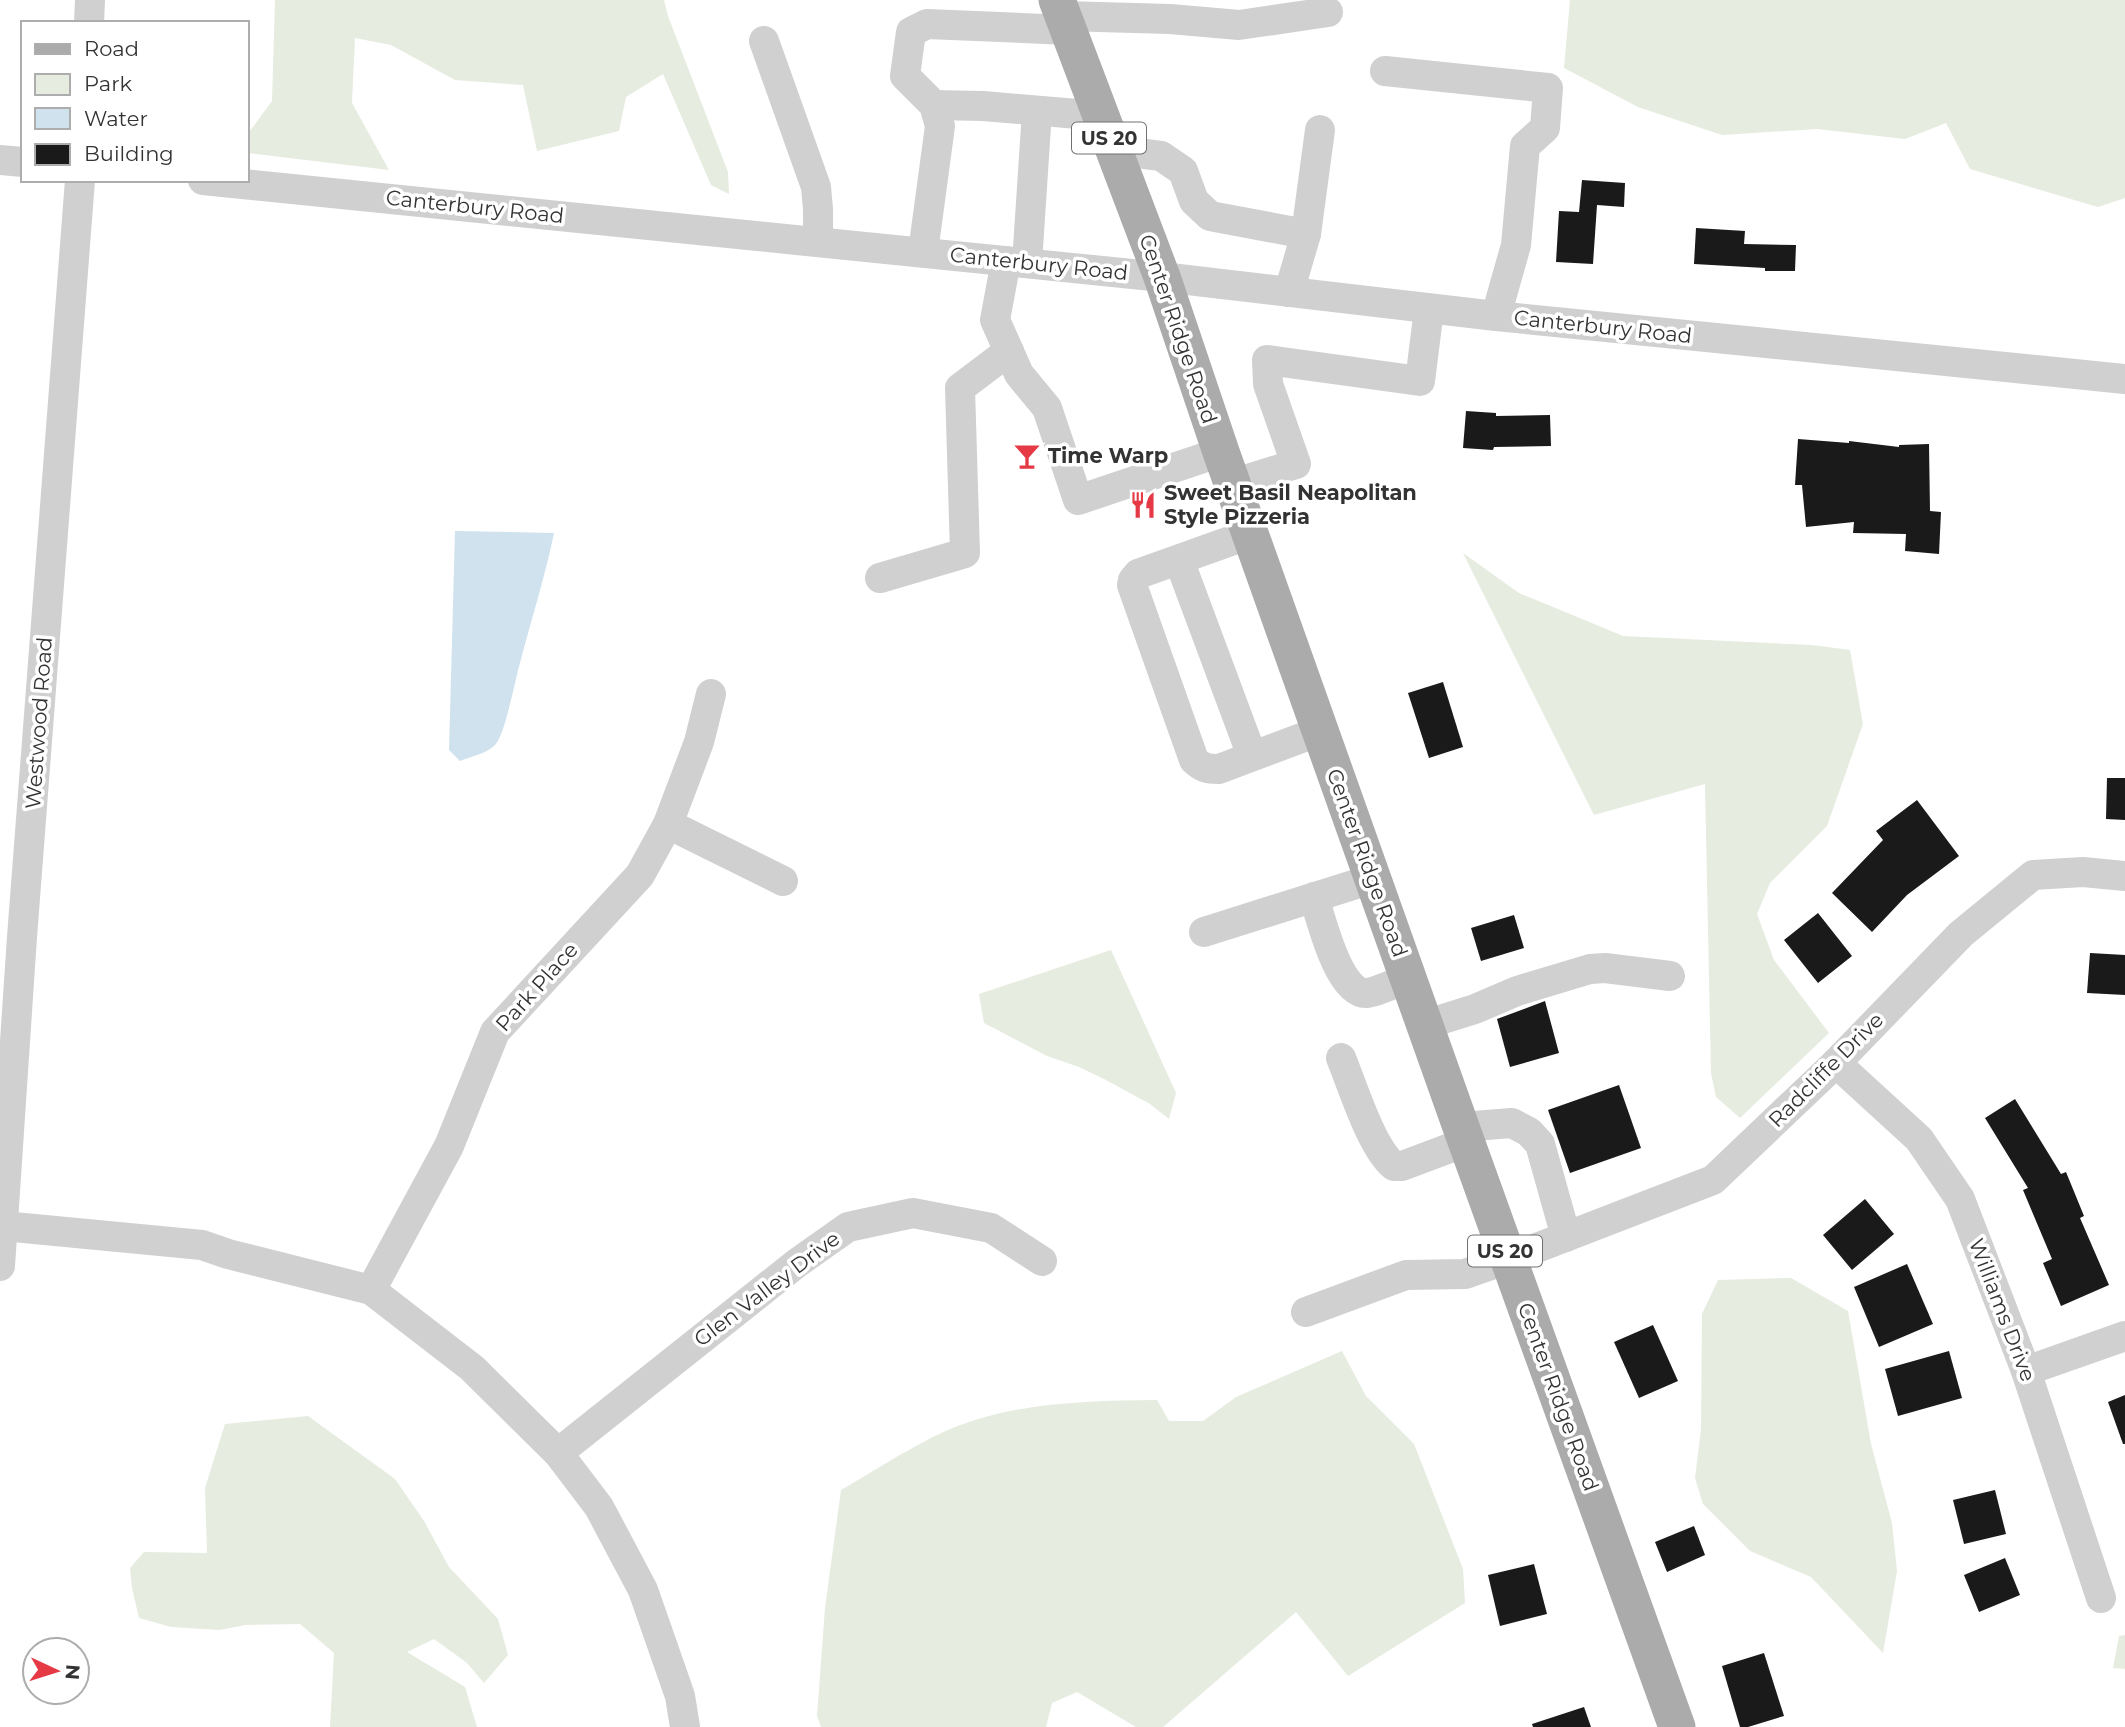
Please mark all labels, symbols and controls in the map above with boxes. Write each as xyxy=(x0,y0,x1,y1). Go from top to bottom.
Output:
legend xyxy=(21,21,248,182)
text: Road xyxy=(84,36,139,61)
text: Park xyxy=(84,71,132,96)
text: Water xyxy=(84,106,148,131)
road number: US 20 xyxy=(1072,122,1146,154)
text: Building xyxy=(84,141,174,166)
street label: Canterbury Road xyxy=(385,185,565,228)
street label: Center Ridge Road xyxy=(1134,231,1223,427)
street label: Canterbury Road xyxy=(949,242,1129,285)
street label: Canterbury Road xyxy=(1513,305,1693,348)
bar icon: Time Warp xyxy=(1012,441,1042,471)
place label: Time Warp xyxy=(1048,443,1168,468)
place label: Sweet Basil Neapolitan Style Pizzeria xyxy=(1164,480,1417,529)
restaurant icon: Sweet Basil Neapolitan Style Pizzeria xyxy=(1128,490,1158,520)
street label: Westwood Road xyxy=(20,636,57,810)
street label: Center Ridge Road xyxy=(1322,765,1413,960)
street label: Park Place xyxy=(490,937,583,1036)
street label: Radcliffe Drive xyxy=(1763,1007,1888,1132)
street label: Glen Valley Drive xyxy=(689,1226,844,1352)
street label: Williams Drive xyxy=(1964,1235,2041,1385)
road number: US 20 xyxy=(1468,1236,1542,1266)
street label: Center Ridge Road xyxy=(1513,1299,1604,1494)
north arrow xyxy=(21,1636,91,1706)
text: N xyxy=(60,1664,84,1681)

